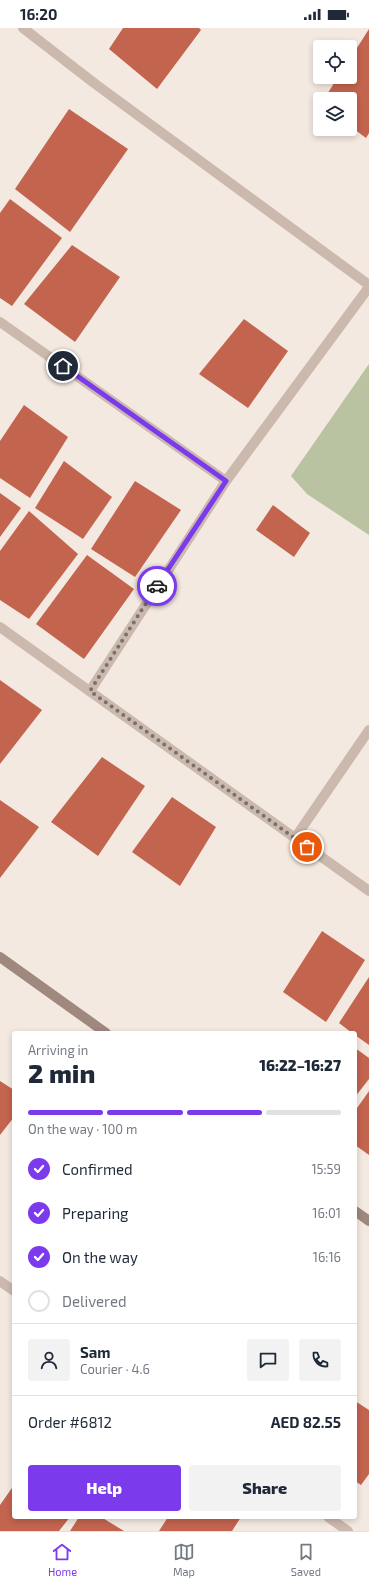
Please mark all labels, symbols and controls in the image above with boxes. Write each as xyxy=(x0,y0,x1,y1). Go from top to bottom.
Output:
text: 16:20 xyxy=(20,5,57,23)
map controls xyxy=(313,40,357,136)
button: locate xyxy=(313,40,357,84)
button: layers xyxy=(313,92,357,136)
pin xyxy=(46,349,80,383)
icon: home xyxy=(52,355,74,377)
courier xyxy=(137,566,177,606)
icon: car xyxy=(146,575,168,597)
pin xyxy=(290,830,324,864)
icon: bag xyxy=(296,836,318,858)
text: Arriving in xyxy=(28,1042,88,1058)
text: 16:22–16:27 xyxy=(259,1056,341,1074)
text: 2 min xyxy=(28,1057,95,1088)
text: On the way · 100 m xyxy=(28,1121,137,1137)
icon: check xyxy=(28,1158,50,1180)
text: Confirmed xyxy=(62,1160,133,1178)
text: 15:59 xyxy=(311,1161,341,1177)
icon: check xyxy=(28,1202,50,1224)
text: Preparing xyxy=(62,1204,128,1222)
text: 16:01 xyxy=(312,1205,341,1221)
icon: check xyxy=(28,1246,50,1268)
text: On the way xyxy=(62,1248,138,1266)
text: 16:16 xyxy=(313,1249,341,1265)
text: Delivered xyxy=(62,1292,127,1310)
button: person xyxy=(28,1339,70,1381)
button: chat xyxy=(247,1339,289,1381)
button: phone xyxy=(299,1339,341,1381)
text: Sam xyxy=(80,1343,111,1361)
text: Courier · 4.6 xyxy=(80,1361,150,1377)
text: Order #6812 xyxy=(28,1413,112,1431)
text: AED 82.55 xyxy=(271,1413,341,1431)
button: Help xyxy=(28,1465,181,1511)
button: Share xyxy=(189,1465,341,1511)
tab: Home xyxy=(48,1541,77,1578)
tab: Map xyxy=(173,1541,195,1578)
tab: Saved xyxy=(291,1541,321,1578)

